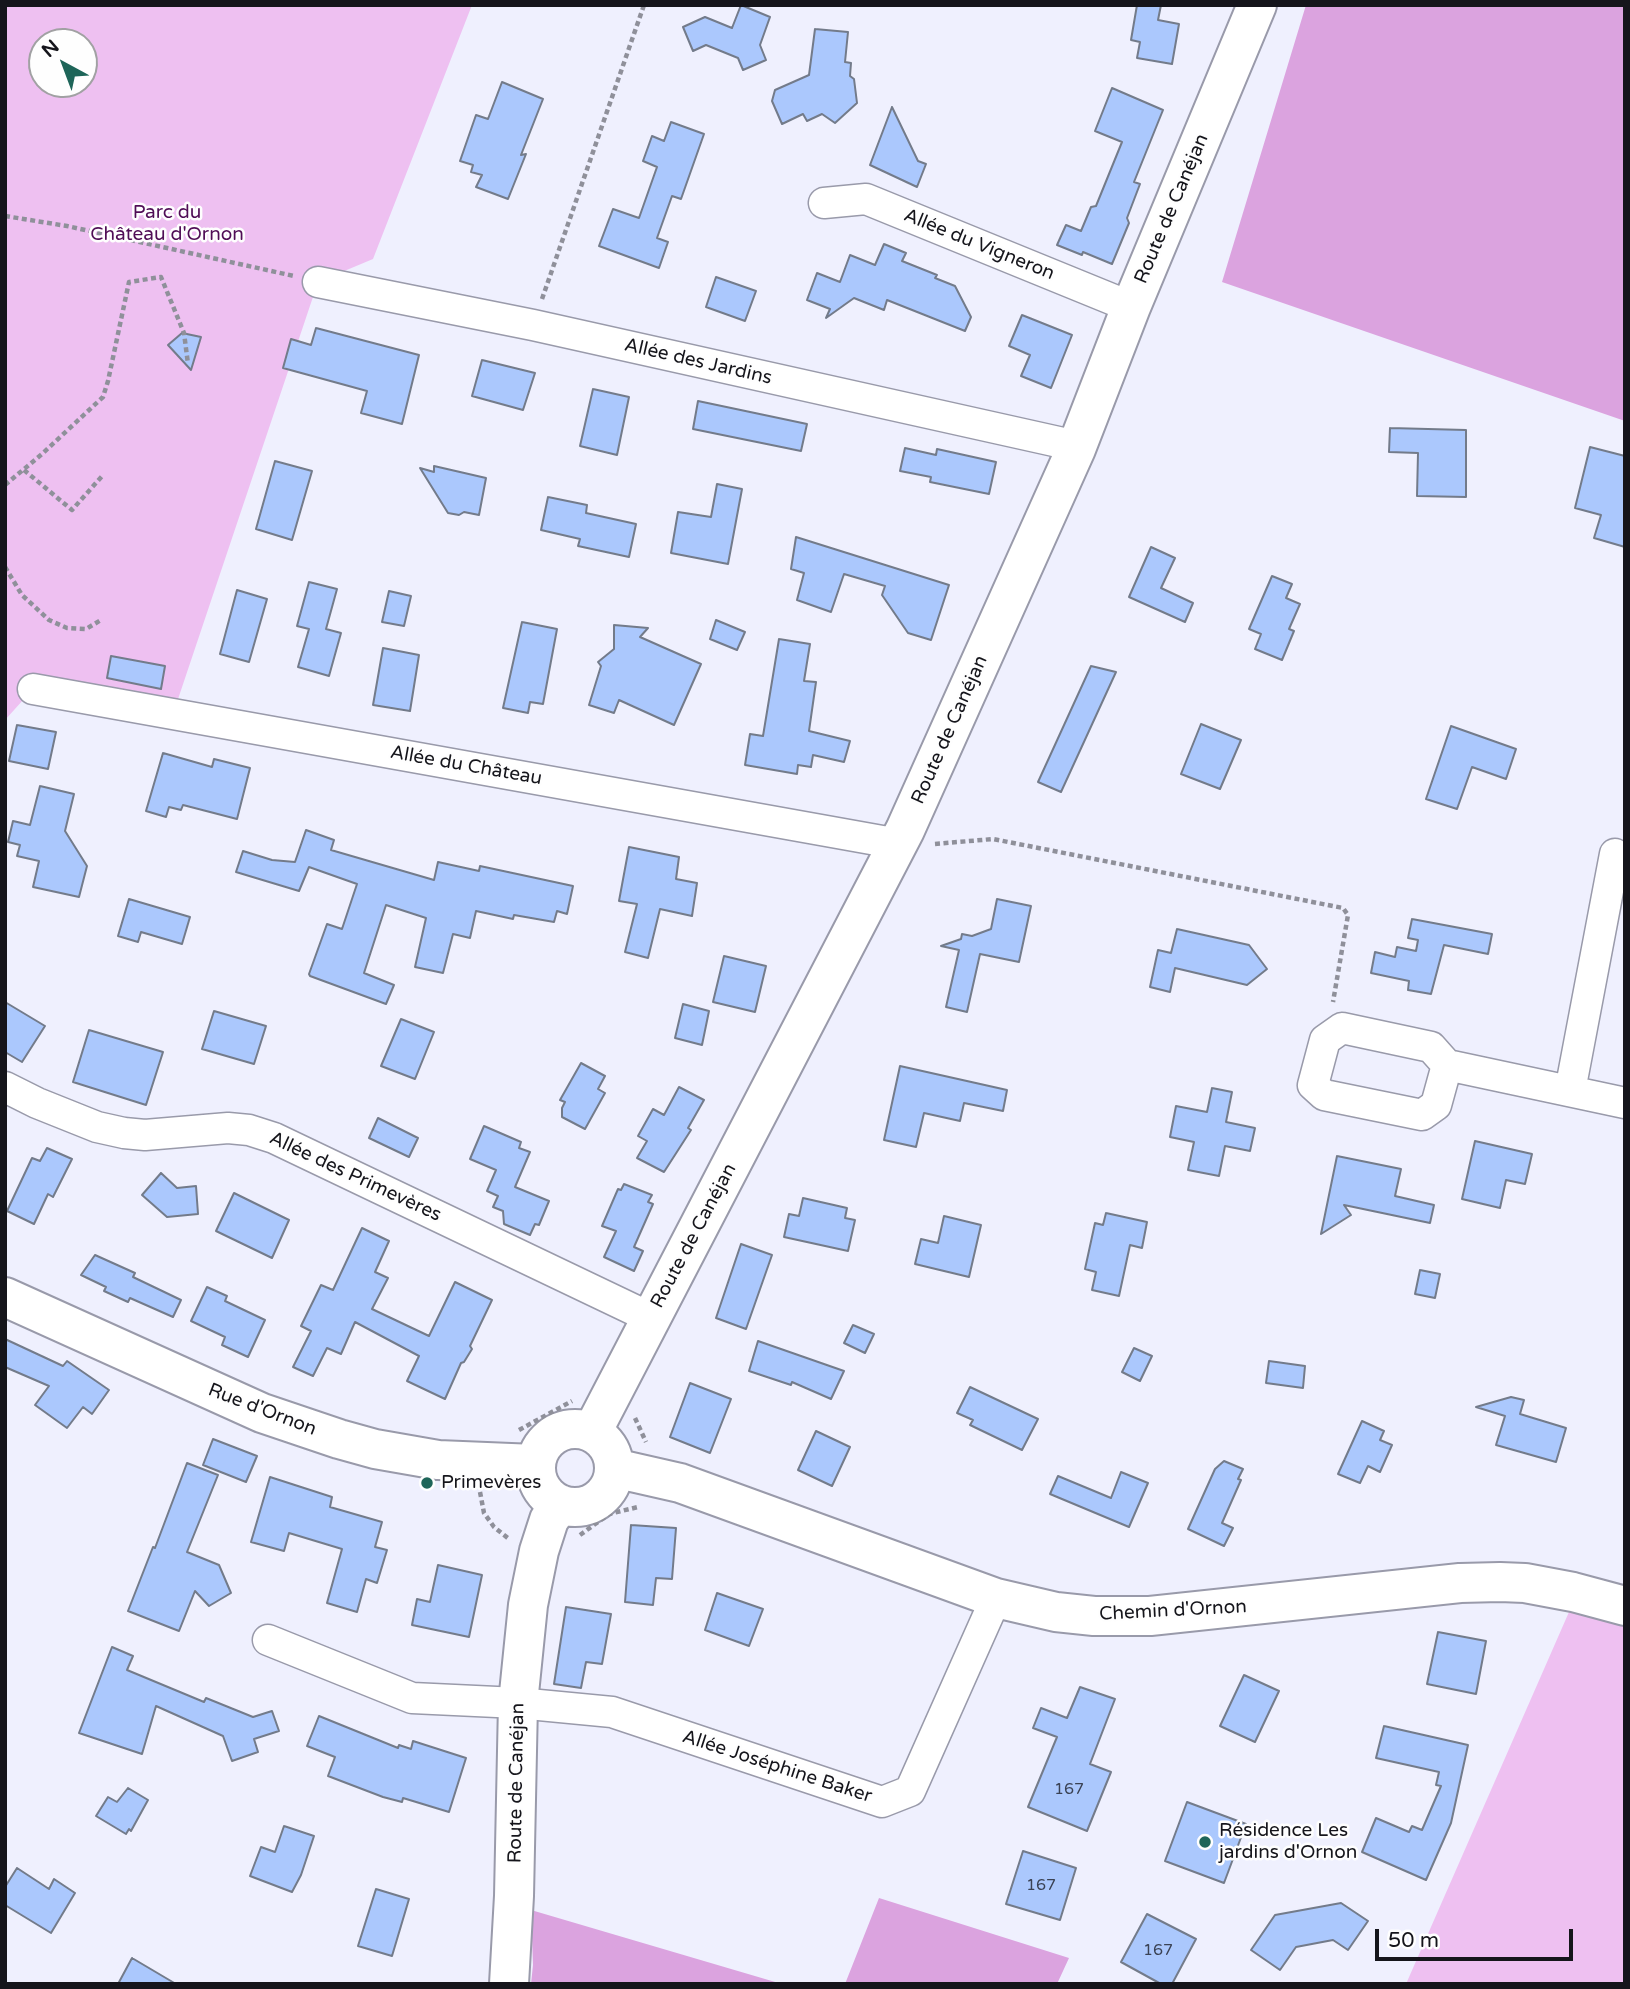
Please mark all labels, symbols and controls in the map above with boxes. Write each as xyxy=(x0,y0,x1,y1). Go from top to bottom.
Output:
north arrow xyxy=(28,28,98,98)
text: N xyxy=(38,35,64,62)
street label: Route de Canéjan xyxy=(1130,131,1214,287)
park label: Parc du Château d'Ornon xyxy=(90,202,244,246)
street label: Allée du Vigneron xyxy=(900,204,1058,286)
street label: Allée des Jardins xyxy=(622,334,774,390)
street label: Route de Canéjan xyxy=(907,652,993,808)
street label: Allée du Château xyxy=(388,741,544,791)
street label: Allée des Primevères xyxy=(265,1127,445,1227)
street label: Route de Canéjan xyxy=(646,1160,742,1312)
street label: Rue d'Ornon xyxy=(205,1379,319,1441)
place label: Primevères xyxy=(441,1472,541,1494)
marker: Primevères xyxy=(419,1475,435,1491)
street label: Chemin d'Ornon xyxy=(1099,1596,1247,1626)
street label: Route de Canéjan xyxy=(504,1703,530,1863)
street label: Allée Joséphine Baker xyxy=(679,1726,875,1808)
house number: 167 xyxy=(1054,1780,1084,1800)
place label: Résidence Les jardins d'Ornon xyxy=(1219,1820,1357,1864)
marker: Résidence Les jardins d'Ornon xyxy=(1197,1834,1213,1850)
house number: 167 xyxy=(1026,1876,1056,1896)
scale bar xyxy=(1378,1916,1576,1960)
text: 50 m xyxy=(1388,1928,1439,1953)
house number: 167 xyxy=(1143,1941,1173,1961)

